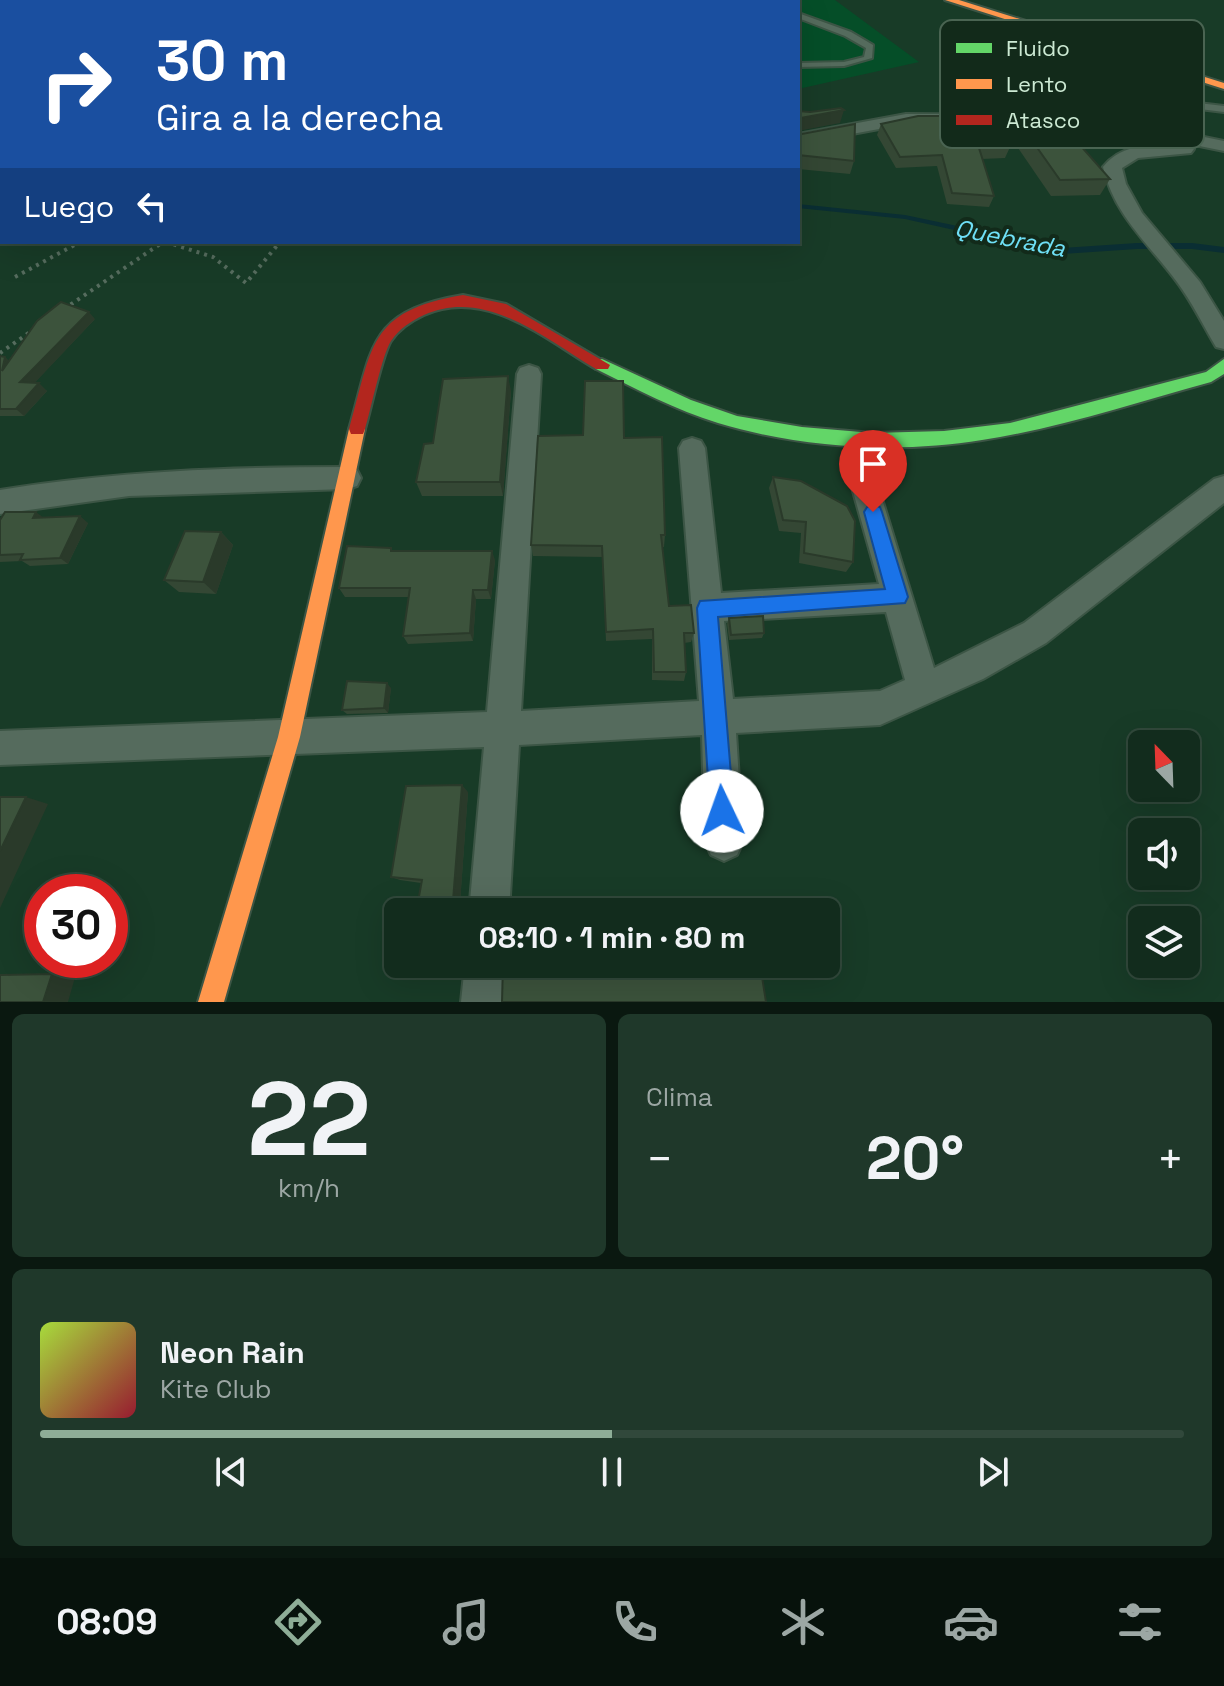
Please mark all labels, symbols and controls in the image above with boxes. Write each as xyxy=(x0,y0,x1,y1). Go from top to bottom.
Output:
legend xyxy=(940,20,1204,148)
text: 30 m xyxy=(156,25,288,96)
icon: right xyxy=(24,32,128,136)
text: Fluido xyxy=(1006,34,1070,62)
text: Lento xyxy=(1006,70,1067,98)
text: Gira a la derecha xyxy=(156,95,443,141)
text: Atasco xyxy=(1006,106,1080,134)
icon: left xyxy=(130,184,174,228)
text: Luego xyxy=(24,187,114,226)
water label: Quebrada xyxy=(952,212,1068,264)
pin xyxy=(839,430,907,512)
icon: arrive xyxy=(851,442,895,486)
north arrow xyxy=(1128,730,1200,802)
map controls xyxy=(1128,730,1200,978)
position arrow xyxy=(680,769,764,853)
button: sound xyxy=(1128,818,1200,890)
speed limit sign: 30 xyxy=(24,874,128,978)
button: layers xyxy=(1128,906,1200,978)
text: 08:10 · 1 min · 80 m xyxy=(479,918,745,957)
text: 22 xyxy=(247,1053,371,1185)
text: Clima xyxy=(646,1080,713,1114)
text: 20° xyxy=(866,1120,964,1197)
text: − xyxy=(646,1131,673,1187)
text: + xyxy=(1157,1131,1184,1187)
text: km/h xyxy=(278,1171,340,1205)
text: Neon Rain xyxy=(160,1333,305,1372)
text: Kite Club xyxy=(160,1372,272,1406)
icon: previous xyxy=(209,1450,253,1494)
icon: pause xyxy=(590,1450,634,1494)
icon: next xyxy=(971,1450,1015,1494)
icon: directions xyxy=(270,1594,326,1650)
icon: music xyxy=(438,1594,494,1650)
icon: phone xyxy=(607,1594,663,1650)
icon: climate xyxy=(775,1594,831,1650)
icon: car xyxy=(943,1594,999,1650)
icon: filters xyxy=(1112,1594,1168,1650)
text: 08:09 xyxy=(56,1599,157,1645)

